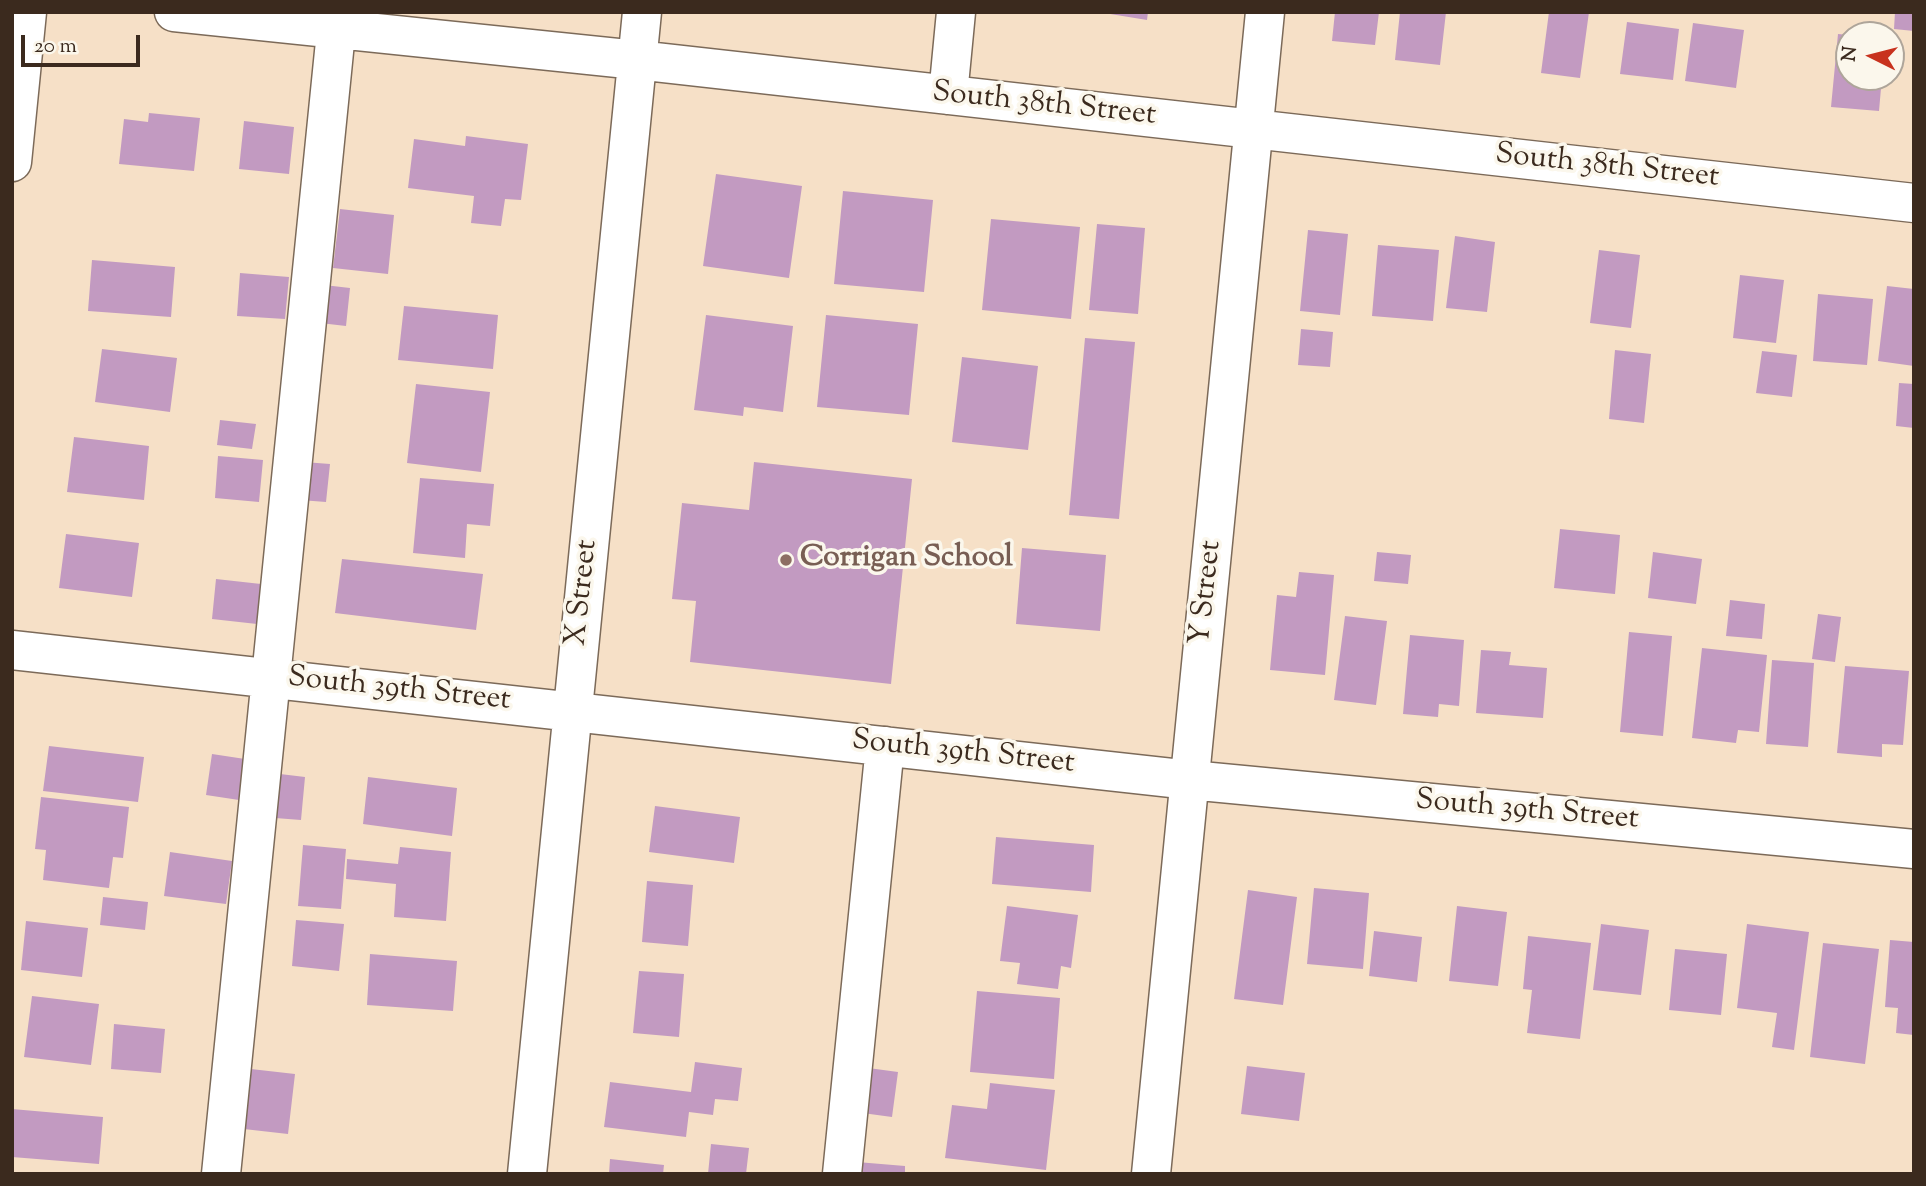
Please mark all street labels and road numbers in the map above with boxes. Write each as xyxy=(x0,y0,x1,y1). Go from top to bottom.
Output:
street label: South 38th Street xyxy=(930,76,1158,136)
street label: South 38th Street xyxy=(1493,138,1721,198)
street label: X Street xyxy=(561,538,607,648)
street label: Y Street xyxy=(1185,539,1231,647)
street label: South 39th Street xyxy=(286,661,512,721)
street label: South 39th Street xyxy=(850,724,1076,784)
street label: South 39th Street xyxy=(1414,784,1640,840)

